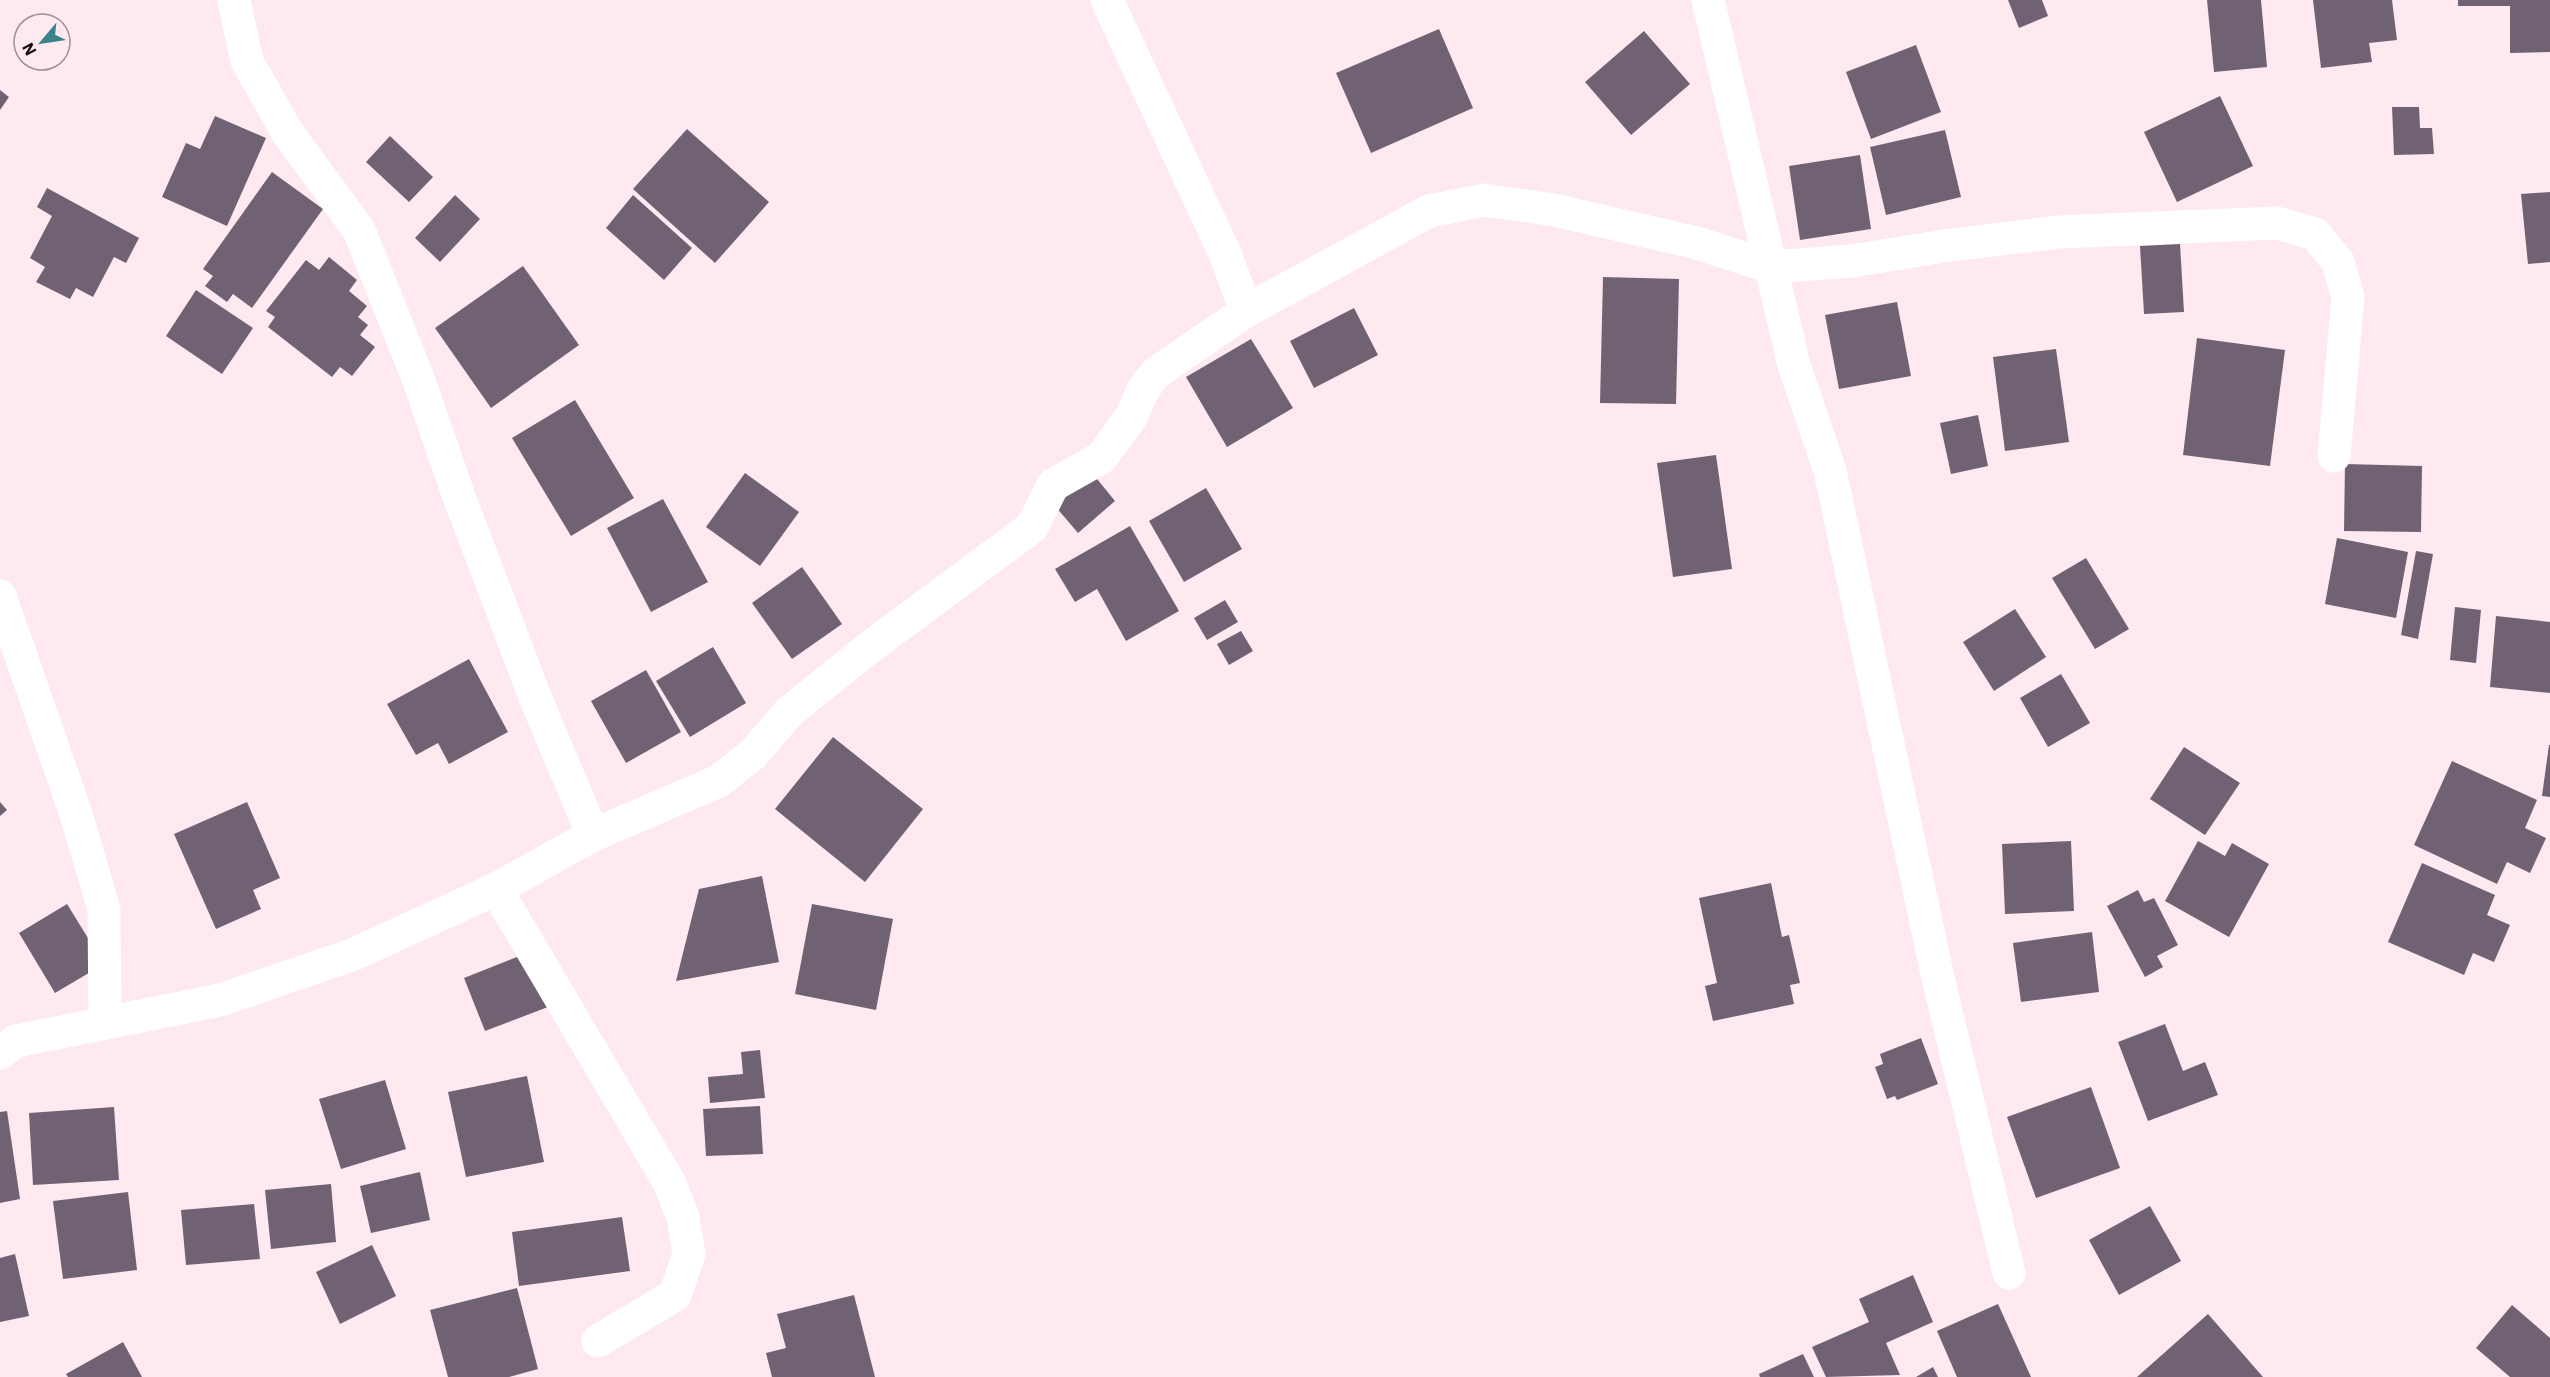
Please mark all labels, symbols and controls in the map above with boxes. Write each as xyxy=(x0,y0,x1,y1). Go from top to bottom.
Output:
north arrow xyxy=(12,12,72,72)
text: N xyxy=(17,39,40,59)

